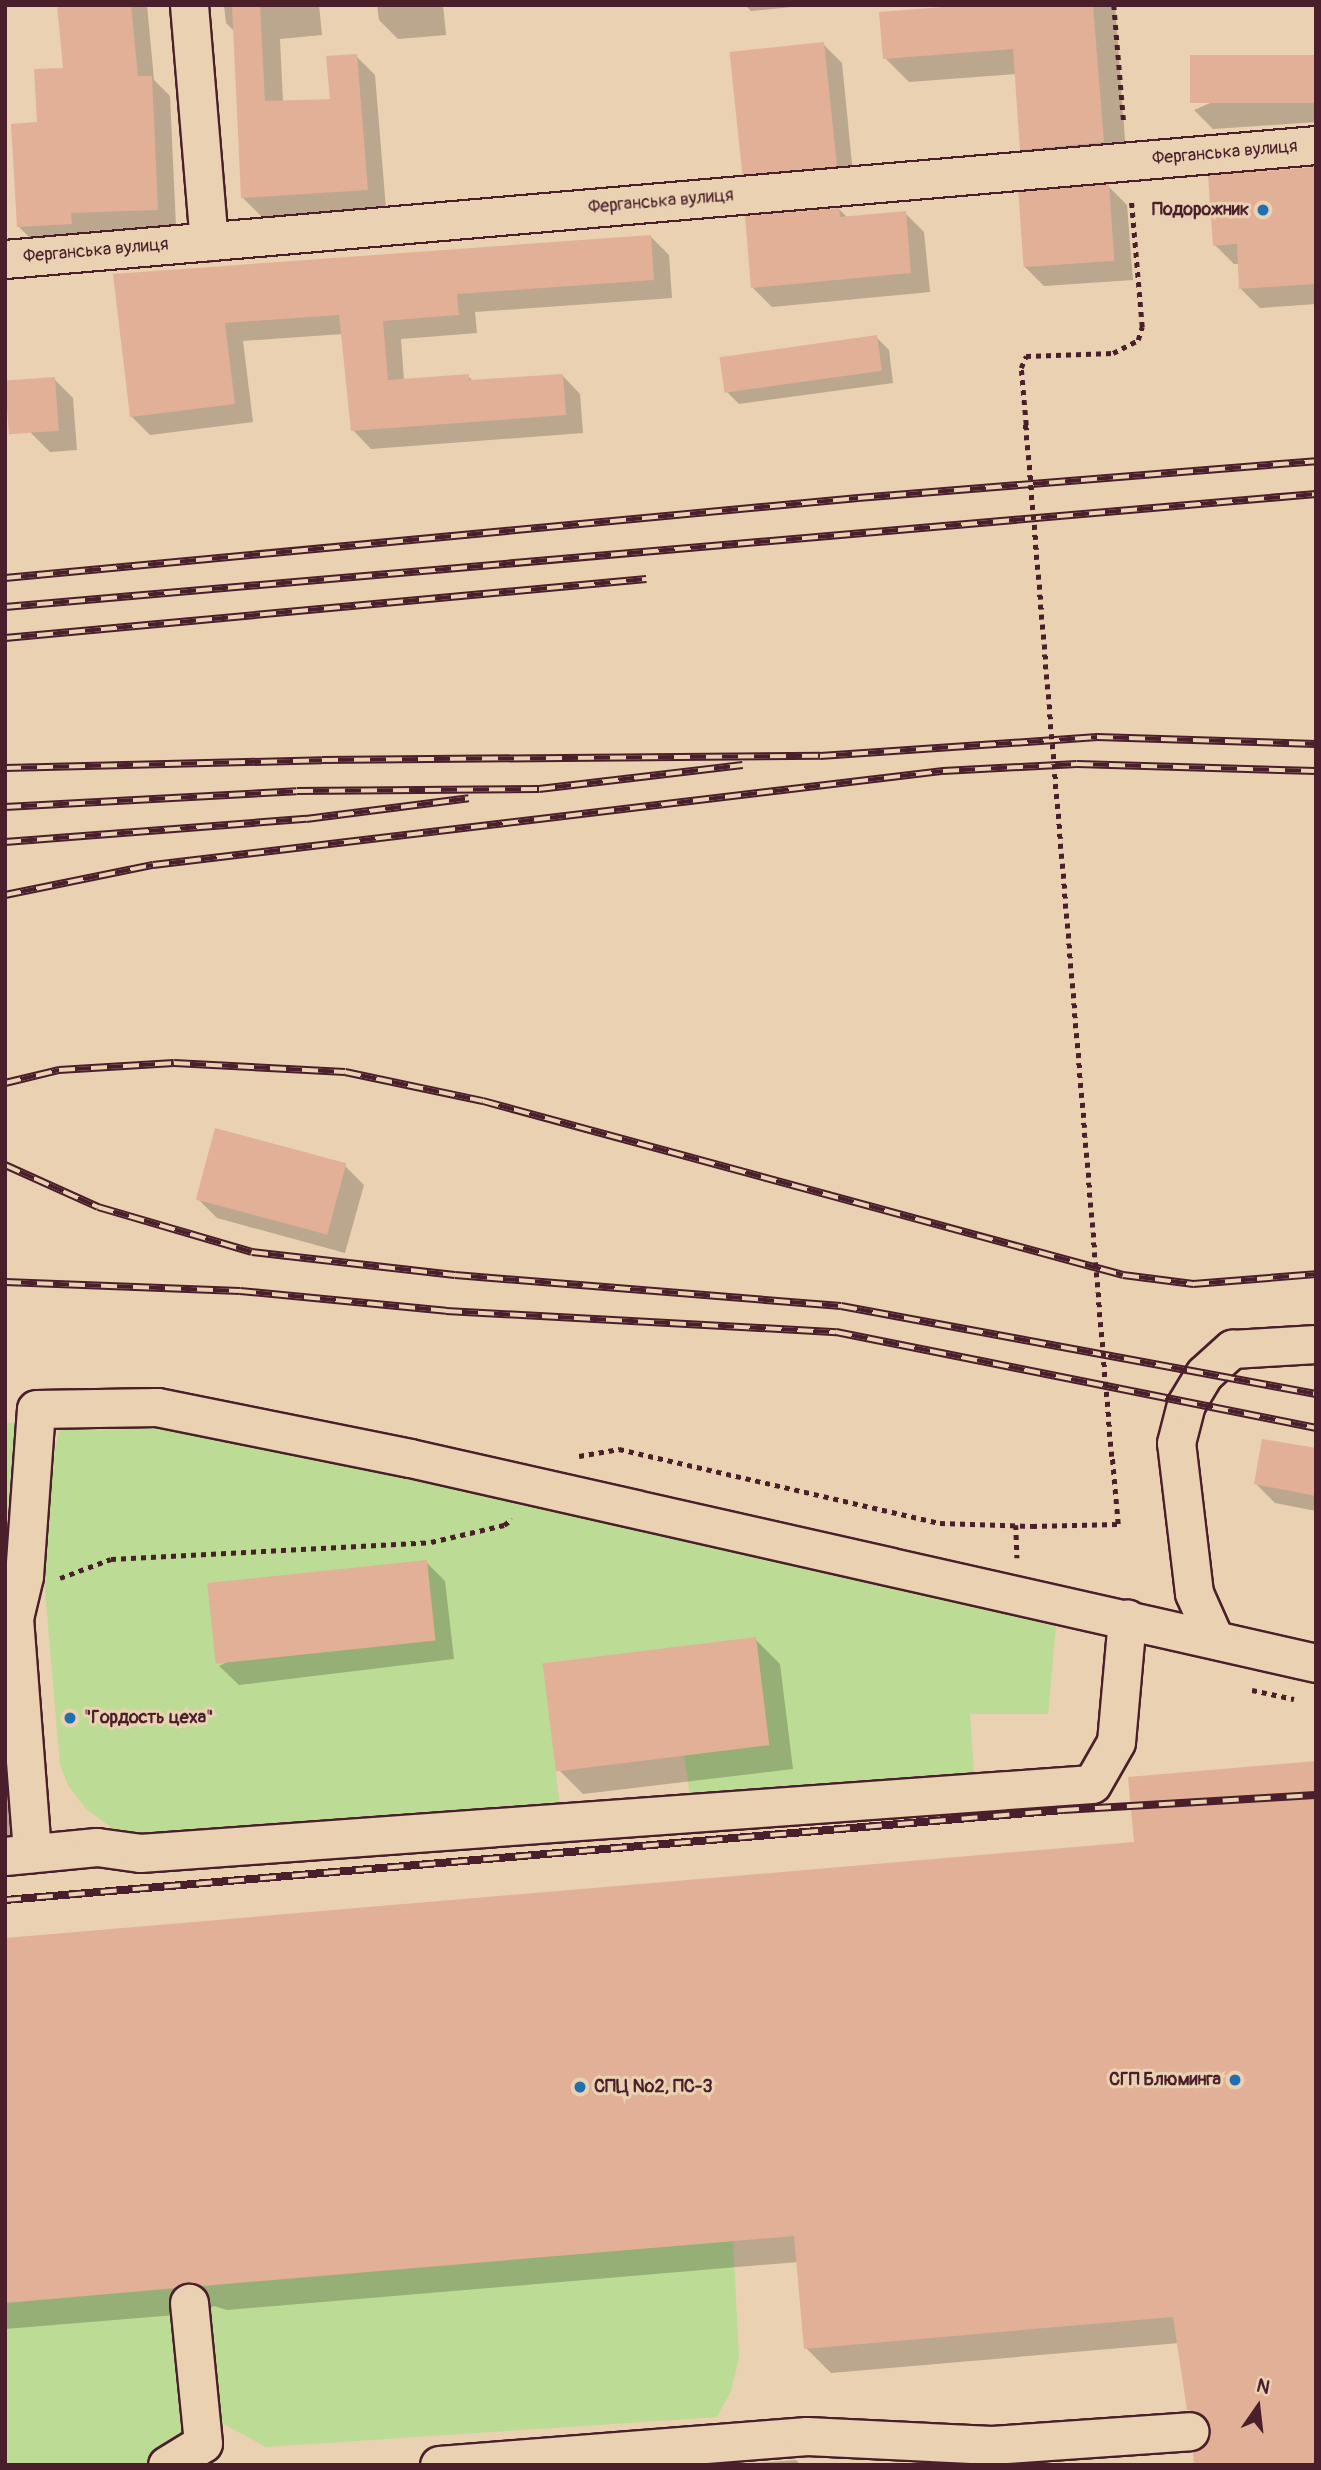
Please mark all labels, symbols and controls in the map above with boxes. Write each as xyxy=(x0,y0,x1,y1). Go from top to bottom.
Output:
street label: Ферганська вулиця xyxy=(1151,136,1299,170)
street label: Ферганська вулиця xyxy=(587,185,735,219)
place label: Подорожник xyxy=(1152,199,1249,221)
marker: Подорожник xyxy=(1255,202,1271,218)
street label: Ферганська вулиця xyxy=(22,234,170,268)
place label: "Гордость цеха" xyxy=(84,1707,213,1729)
marker: "Гордость цеха" xyxy=(62,1710,78,1726)
place label: СГП Блюминга xyxy=(1109,2069,1221,2091)
marker: СГП Блюминга xyxy=(1227,2072,1243,2088)
place label: СПЦ №2, ПС-3 xyxy=(594,2076,713,2098)
marker: СПЦ №2, ПС-3 xyxy=(572,2079,588,2095)
north arrow xyxy=(1223,2372,1293,2442)
text: N xyxy=(1254,2373,1272,2400)

